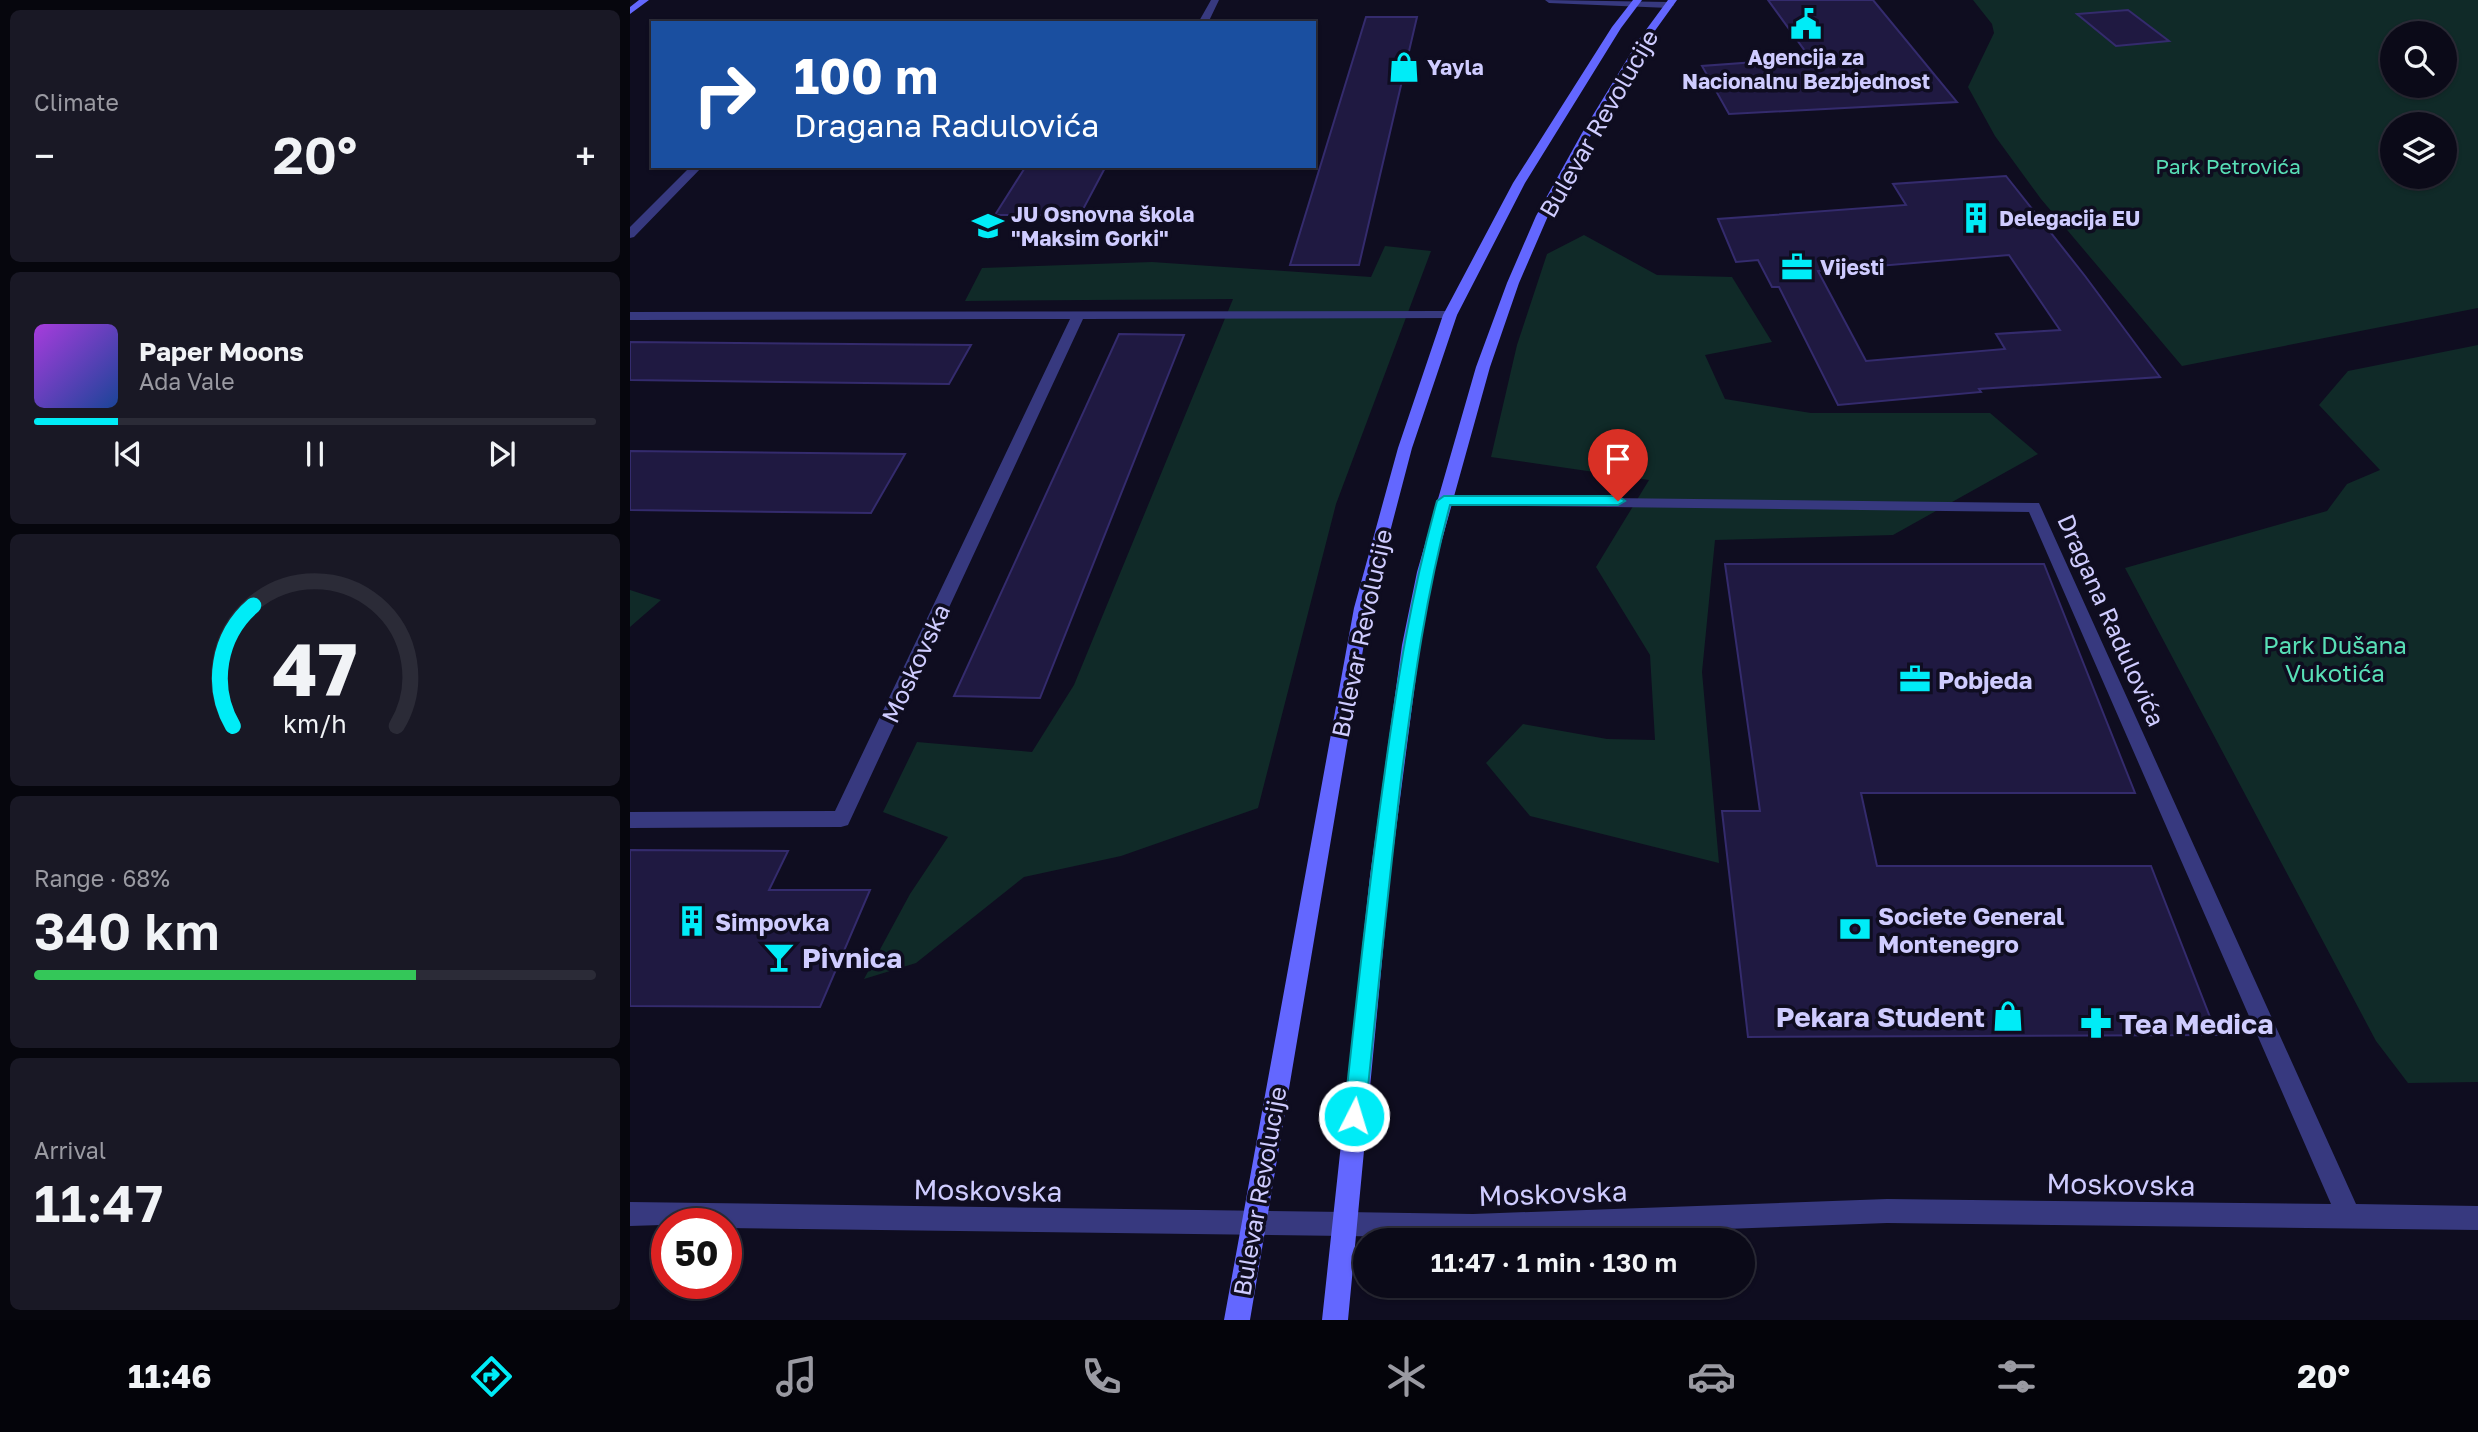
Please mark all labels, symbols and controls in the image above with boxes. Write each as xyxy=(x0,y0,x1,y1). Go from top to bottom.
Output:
public building icon: Agencija za Nacionalnu Bezbjednost xyxy=(1789,7,1823,41)
map controls xyxy=(2380,21,2457,189)
button: search xyxy=(2380,21,2457,98)
street label: Bulevar Revolucije xyxy=(1532,24,1664,222)
place label: Agencija za Nacionalnu Bezbjednost xyxy=(1682,44,1930,94)
text: 100 m xyxy=(794,46,938,105)
icon: right xyxy=(679,49,770,140)
shop icon: Yayla xyxy=(1387,50,1421,84)
place label: Yayla xyxy=(1427,54,1484,80)
text: Climate xyxy=(34,88,119,116)
text: Dragana Radulovića xyxy=(794,106,1099,144)
button: layers xyxy=(2380,112,2457,189)
text: 20° xyxy=(273,123,357,185)
text: − xyxy=(34,133,55,178)
text: + xyxy=(575,133,596,178)
park label: Park Petrovića xyxy=(2155,153,2301,179)
place label: JU Osnovna škola "Maksim Gorki" xyxy=(1011,201,1194,251)
building icon: Delegacija EU xyxy=(1959,201,1993,235)
place label: Delegacija EU xyxy=(1999,205,2140,231)
school or university icon: JU Osnovna škola "Maksim Gorki" xyxy=(971,209,1005,243)
office icon: Vijesti xyxy=(1780,250,1814,284)
place label: Vijesti xyxy=(1820,254,1885,280)
text: Paper Moons xyxy=(139,336,304,367)
text: Ada Vale xyxy=(139,367,235,395)
pin xyxy=(1588,429,1648,501)
icon: previous xyxy=(109,435,147,473)
icon: pause xyxy=(296,435,334,473)
icon: next xyxy=(483,435,521,473)
icon: arrive xyxy=(1599,440,1637,478)
street label: Dragana Radulovića xyxy=(2052,510,2172,730)
street label: Bulevar Revolucije xyxy=(1325,526,1397,740)
street label: Moskovska xyxy=(875,599,955,727)
text: 47 xyxy=(272,625,358,712)
park label: Park Dušana Vukotića xyxy=(2263,630,2407,687)
office icon: Pobjeda xyxy=(1898,662,1932,696)
place label: Pobjeda xyxy=(1938,665,2033,694)
text: km/h xyxy=(283,708,347,739)
text: Range · 68% xyxy=(34,864,170,892)
text: 340 km xyxy=(34,899,220,961)
place label: Societe General Montenegro xyxy=(1878,901,2064,958)
building icon: Simpovka xyxy=(675,904,709,938)
place label: Simpovka xyxy=(715,907,829,936)
bank icon: Societe General Montenegro xyxy=(1838,912,1872,946)
bar icon: Pivnica xyxy=(762,940,796,974)
place label: Pivnica xyxy=(802,941,902,974)
shop icon: Pekara Student xyxy=(1991,999,2025,1033)
place label: Pekara Student xyxy=(1776,1000,1985,1033)
pharmacy icon: Tea Medica xyxy=(2079,1006,2113,1040)
place label: Tea Medica xyxy=(2119,1007,2273,1040)
position arrow xyxy=(1317,1079,1391,1153)
street label: Bulevar Revolucije xyxy=(1226,1084,1292,1298)
text: Arrival xyxy=(34,1136,106,1164)
street label: Moskovska xyxy=(2046,1166,2196,1202)
text: 11:47 xyxy=(34,1171,163,1233)
street label: Moskovska xyxy=(913,1172,1063,1208)
street label: Moskovska xyxy=(1478,1174,1628,1212)
speed limit sign: 50 xyxy=(651,1208,742,1299)
text: 11:47 · 1 min · 130 m xyxy=(1431,1247,1677,1278)
icon: directions xyxy=(467,1352,516,1401)
icon: music xyxy=(772,1352,821,1401)
icon: phone xyxy=(1077,1352,1126,1401)
icon: climate xyxy=(1382,1352,1431,1401)
icon: car xyxy=(1687,1352,1736,1401)
icon: filters xyxy=(1992,1352,2041,1401)
text: 11:46 xyxy=(128,1357,212,1395)
text: 20° xyxy=(2297,1357,2350,1395)

